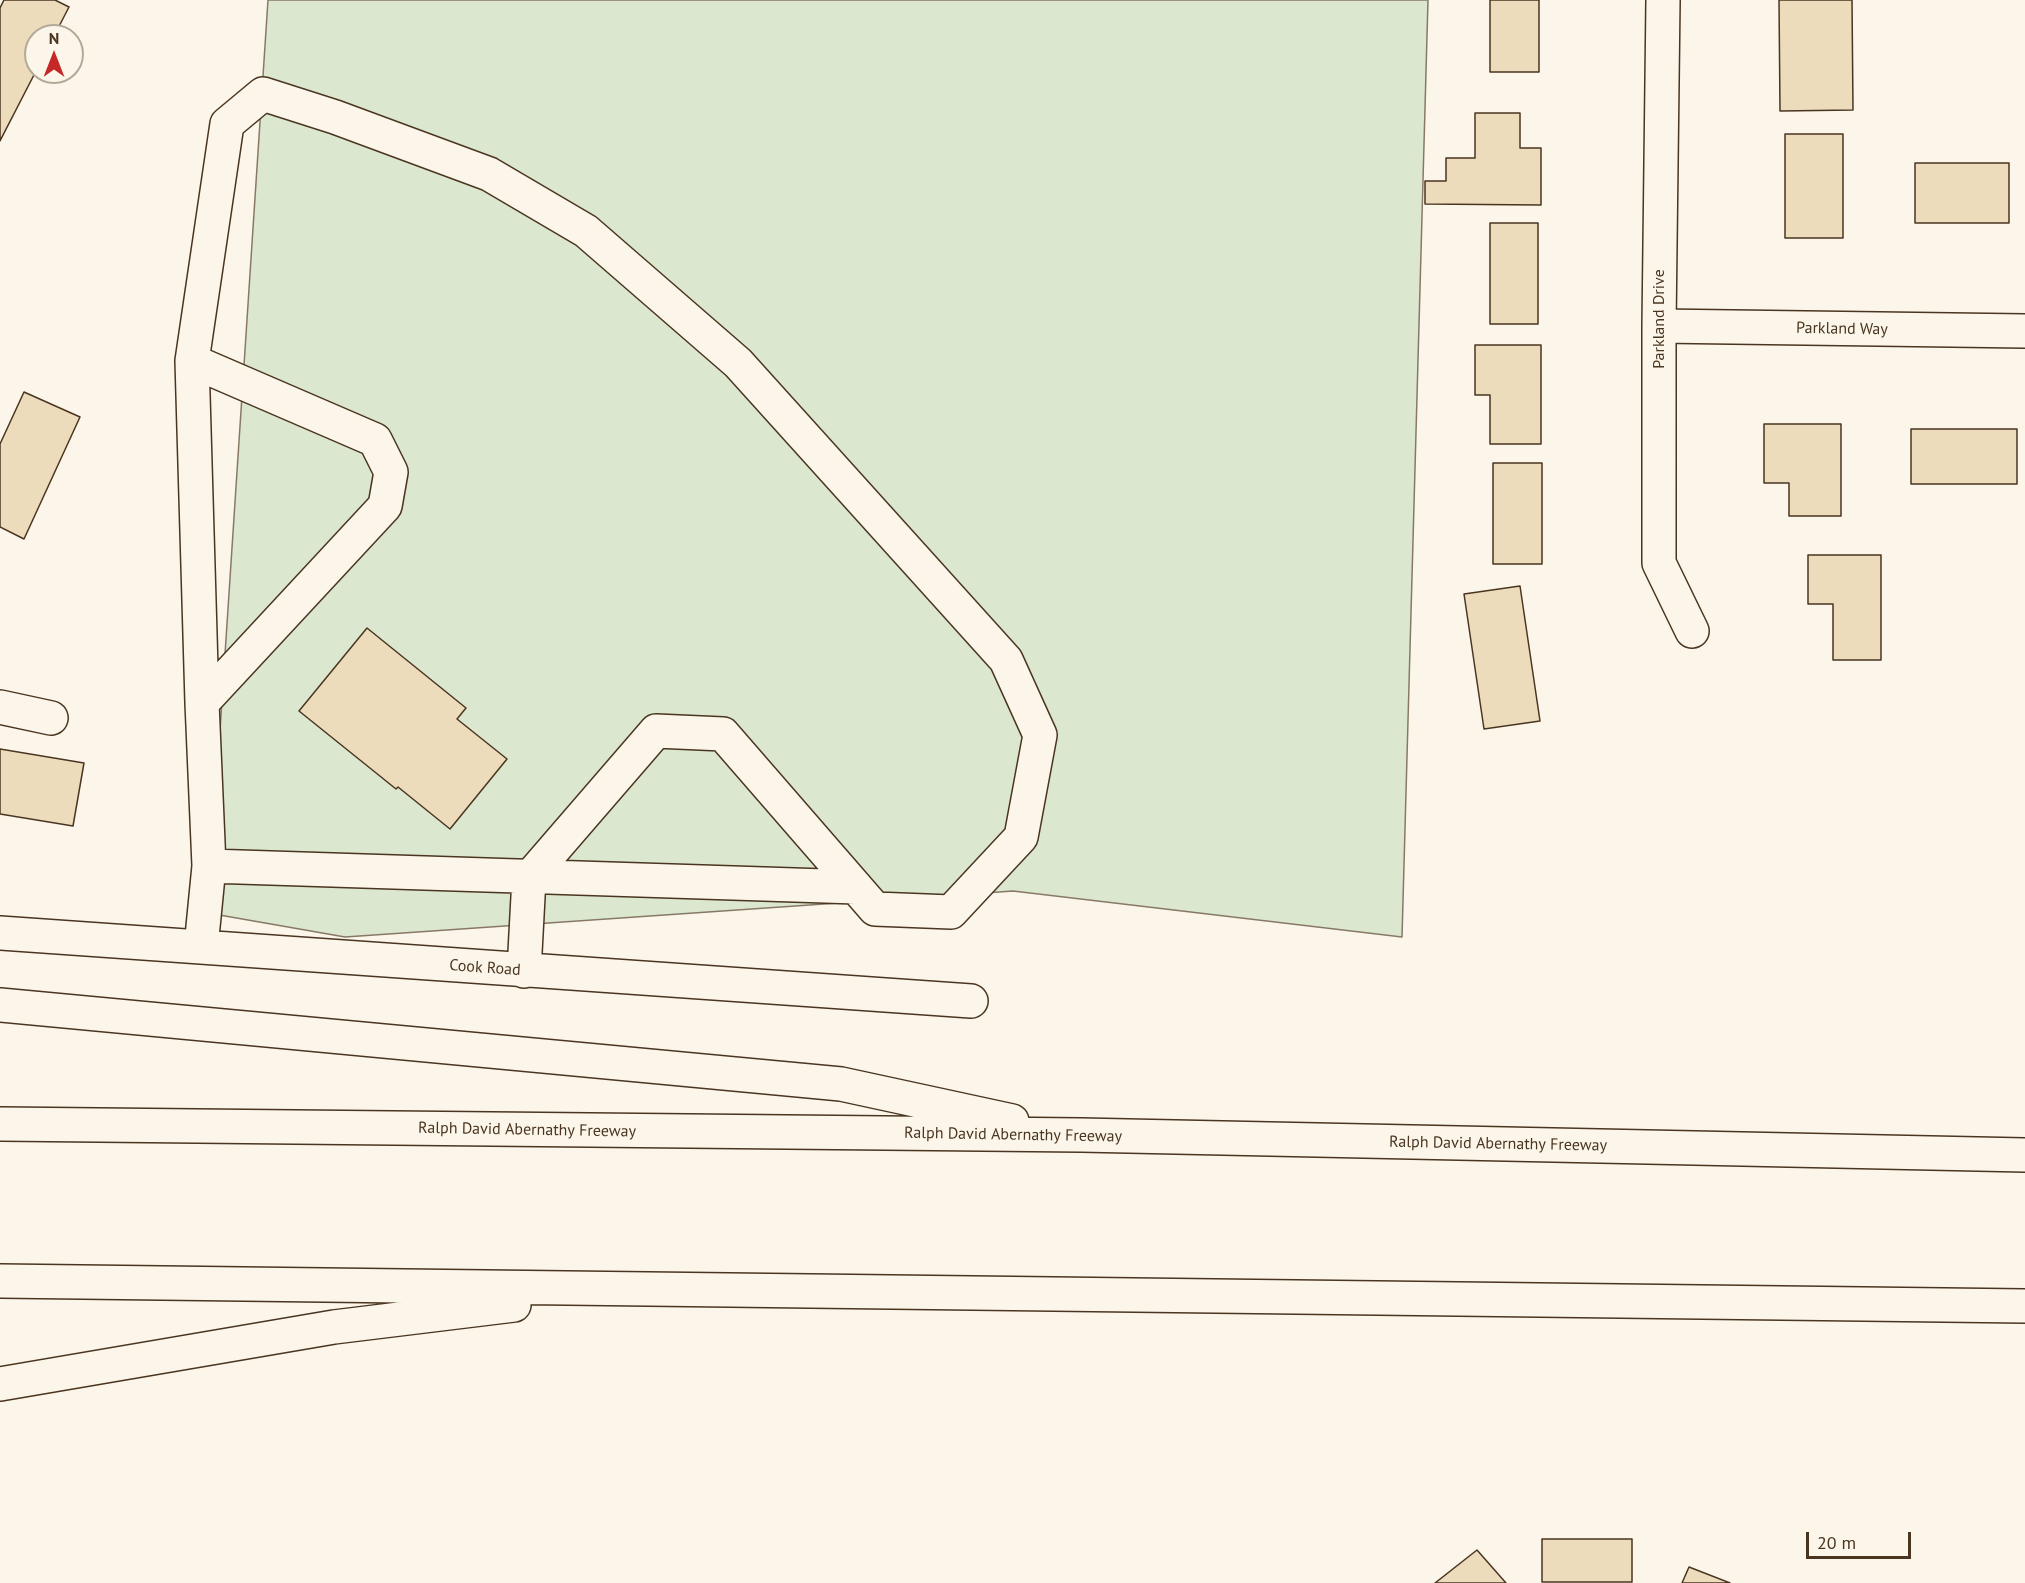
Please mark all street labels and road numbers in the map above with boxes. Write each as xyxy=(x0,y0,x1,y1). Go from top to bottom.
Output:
street label: Parkland Drive xyxy=(1649,269,1669,369)
street label: Parkland Way xyxy=(1796,319,1888,339)
street label: Cook Road xyxy=(449,956,521,980)
street label: Ralph David Abernathy Freeway xyxy=(418,1119,636,1141)
street label: Ralph David Abernathy Freeway xyxy=(904,1124,1122,1146)
street label: Ralph David Abernathy Freeway xyxy=(1389,1133,1607,1155)

